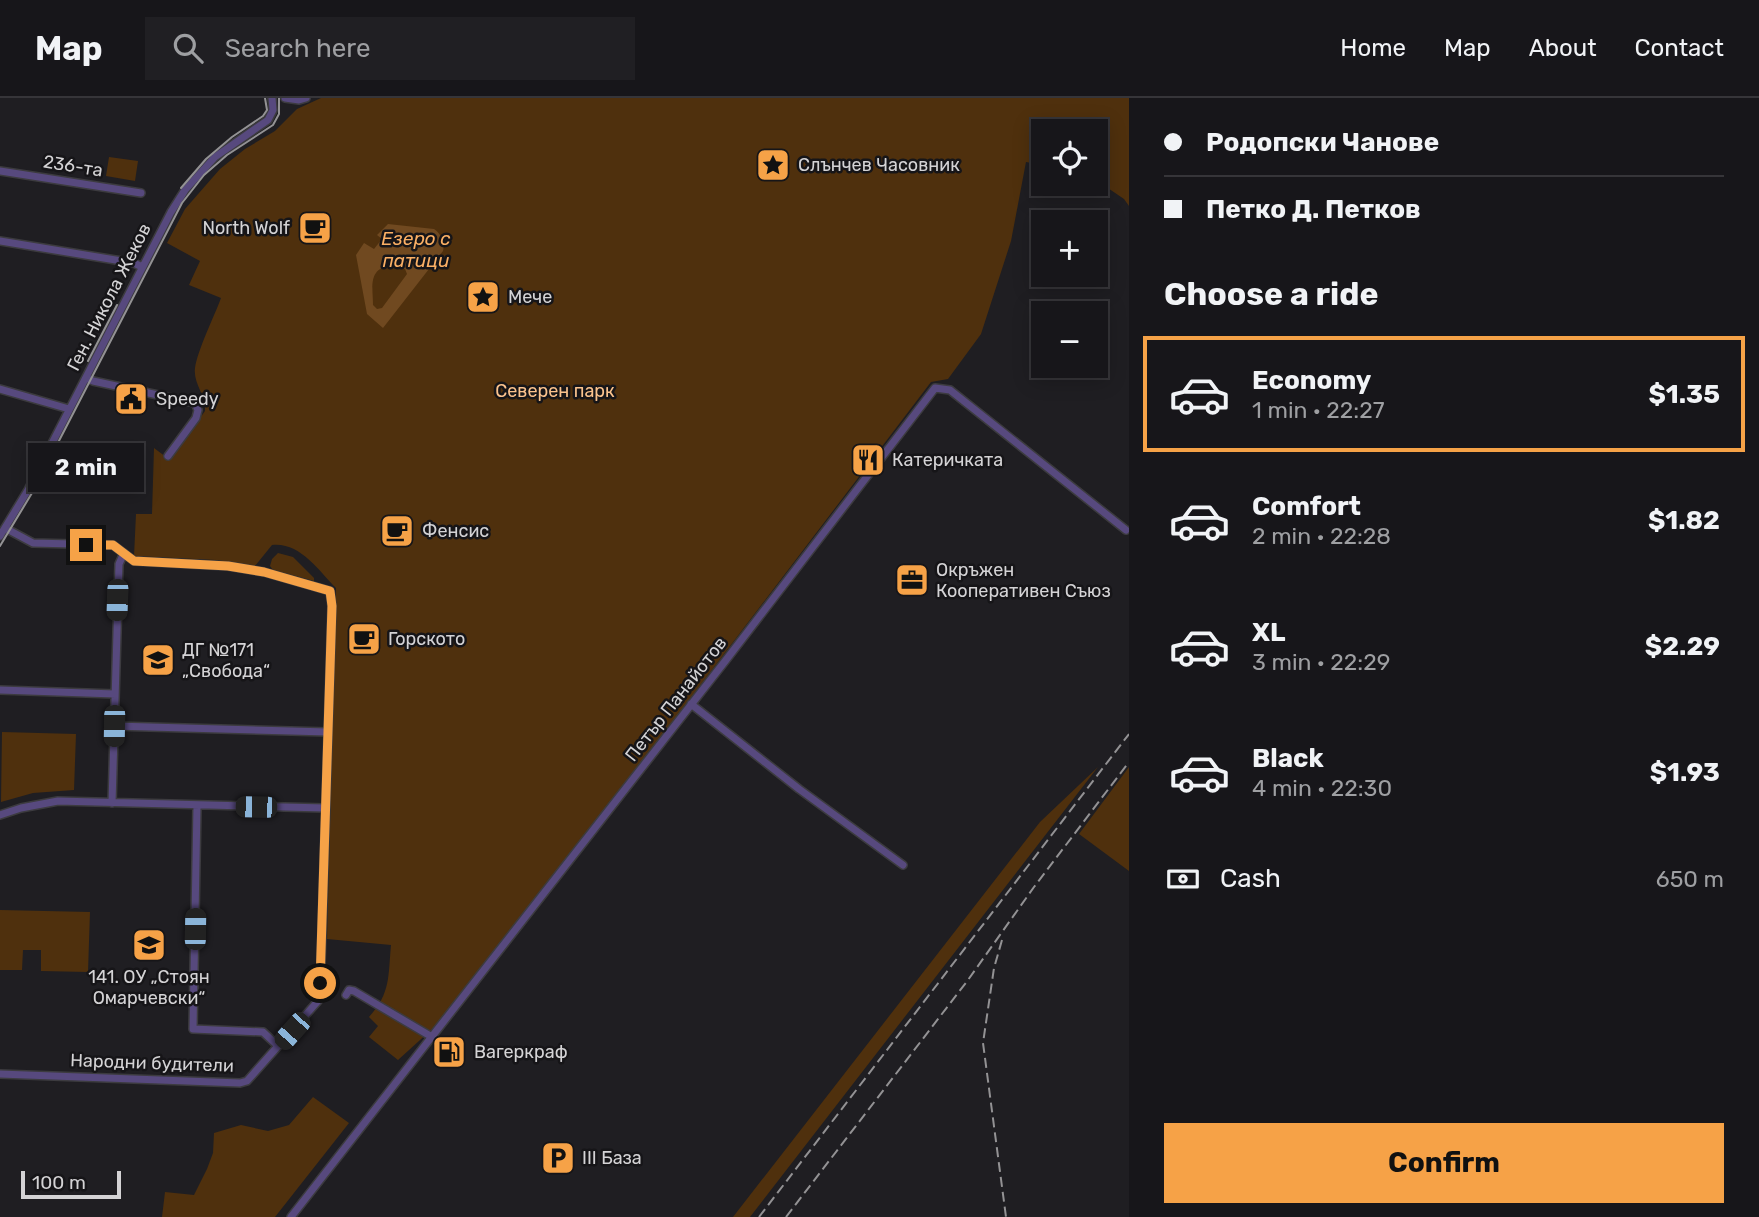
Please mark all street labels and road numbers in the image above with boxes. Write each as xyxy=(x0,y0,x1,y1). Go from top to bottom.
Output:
street label: 236-та xyxy=(42,150,104,182)
street label: Ген. Никола Жеков xyxy=(62,220,156,374)
street label: Петър Панайотов xyxy=(620,632,732,766)
street label: Народни будители xyxy=(70,1049,234,1077)

